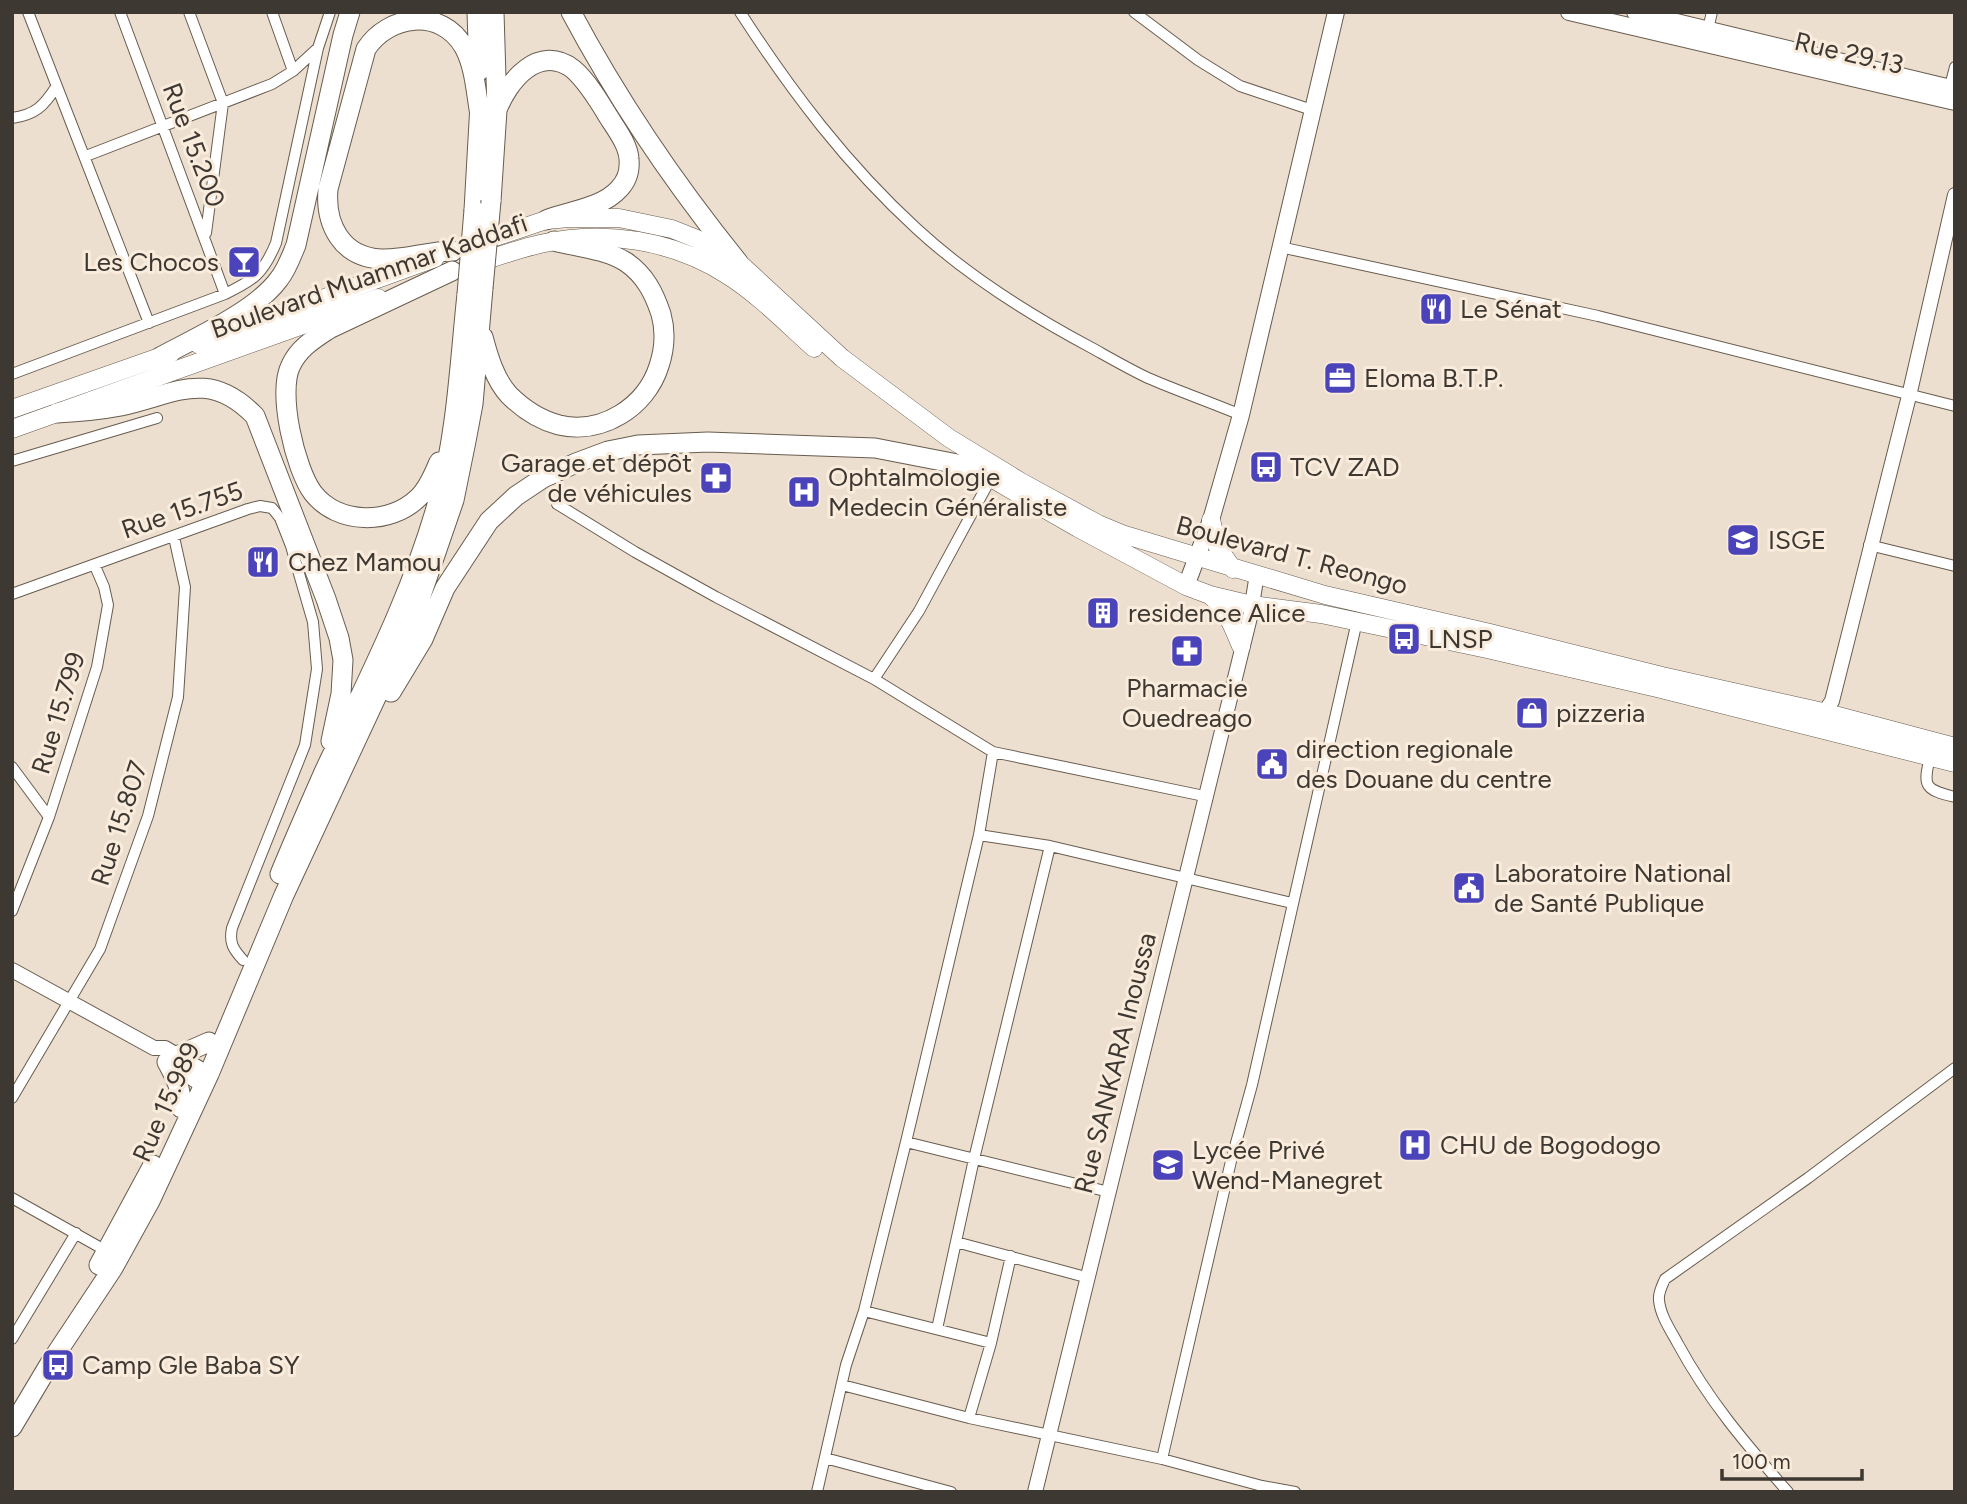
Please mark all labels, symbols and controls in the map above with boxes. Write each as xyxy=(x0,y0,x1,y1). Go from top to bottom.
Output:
street label: Rue 29.13 xyxy=(1791,25,1907,81)
street label: Rue 15.200 xyxy=(156,78,232,212)
street label: Boulevard Muammar Kaddafi xyxy=(206,207,532,345)
bar icon: Les Chocos xyxy=(225,243,263,281)
place label: Les Chocos xyxy=(83,246,219,278)
restaurant icon: Le Sénat xyxy=(1417,290,1455,328)
place label: Le Sénat xyxy=(1460,293,1562,325)
office icon: Eloma B.T.P. xyxy=(1321,359,1359,397)
place label: Eloma B.T.P. xyxy=(1364,362,1504,394)
place label: Garage et dépôt de véhicules xyxy=(501,447,692,509)
bus stop icon: TCV ZAD xyxy=(1247,448,1285,486)
place label: TCV ZAD xyxy=(1290,451,1400,483)
pharmacy icon: Garage et dépôt de véhicules xyxy=(697,459,735,497)
place label: Ophtalmologie Medecin Généraliste xyxy=(828,461,1067,523)
hospital icon: Ophtalmologie Medecin Généraliste xyxy=(785,473,823,511)
street label: Rue 15.755 xyxy=(117,474,247,546)
street label: Boulevard T. Reongo xyxy=(1173,509,1411,601)
school or university icon: ISGE xyxy=(1724,521,1762,559)
place label: ISGE xyxy=(1768,524,1826,556)
restaurant icon: Chez Mamou xyxy=(244,543,282,581)
place label: Chez Mamou xyxy=(288,546,442,578)
building icon: residence Alice xyxy=(1084,594,1122,632)
place label: residence Alice xyxy=(1128,597,1305,629)
bus stop icon: LNSP xyxy=(1385,620,1423,658)
place label: LNSP xyxy=(1428,623,1493,655)
pharmacy icon: Pharmacie Ouedreago xyxy=(1168,632,1206,670)
street label: Rue 15.799 xyxy=(24,648,92,778)
place label: Pharmacie Ouedreago xyxy=(1122,672,1252,734)
shop icon: pizzeria xyxy=(1513,694,1551,732)
place label: pizzeria xyxy=(1556,697,1645,729)
place label: direction regionale des Douane du centre xyxy=(1296,733,1552,795)
public building icon: direction regionale des Douane du centre xyxy=(1253,745,1291,783)
street label: Rue 15.807 xyxy=(84,757,154,889)
place label: Laboratoire National de Santé Publique xyxy=(1494,857,1731,919)
public building icon: Laboratoire National de Santé Publique xyxy=(1450,869,1488,907)
street label: Rue SANKARA Inoussa xyxy=(1067,929,1163,1197)
street label: Rue 15.989 xyxy=(125,1037,207,1167)
hospital icon: CHU de Bogodogo xyxy=(1396,1126,1434,1164)
place label: CHU de Bogodogo xyxy=(1440,1129,1661,1161)
place label: Lycée Privé Wend-Manegret xyxy=(1192,1134,1383,1196)
school or university icon: Lycée Privé Wend-Manegret xyxy=(1149,1146,1187,1184)
bus stop icon: Camp Gle Baba SY xyxy=(39,1346,77,1384)
place label: Camp Gle Baba SY xyxy=(82,1349,300,1381)
scale bar xyxy=(1722,1438,1862,1482)
text: 100 m xyxy=(1732,1449,1791,1474)

